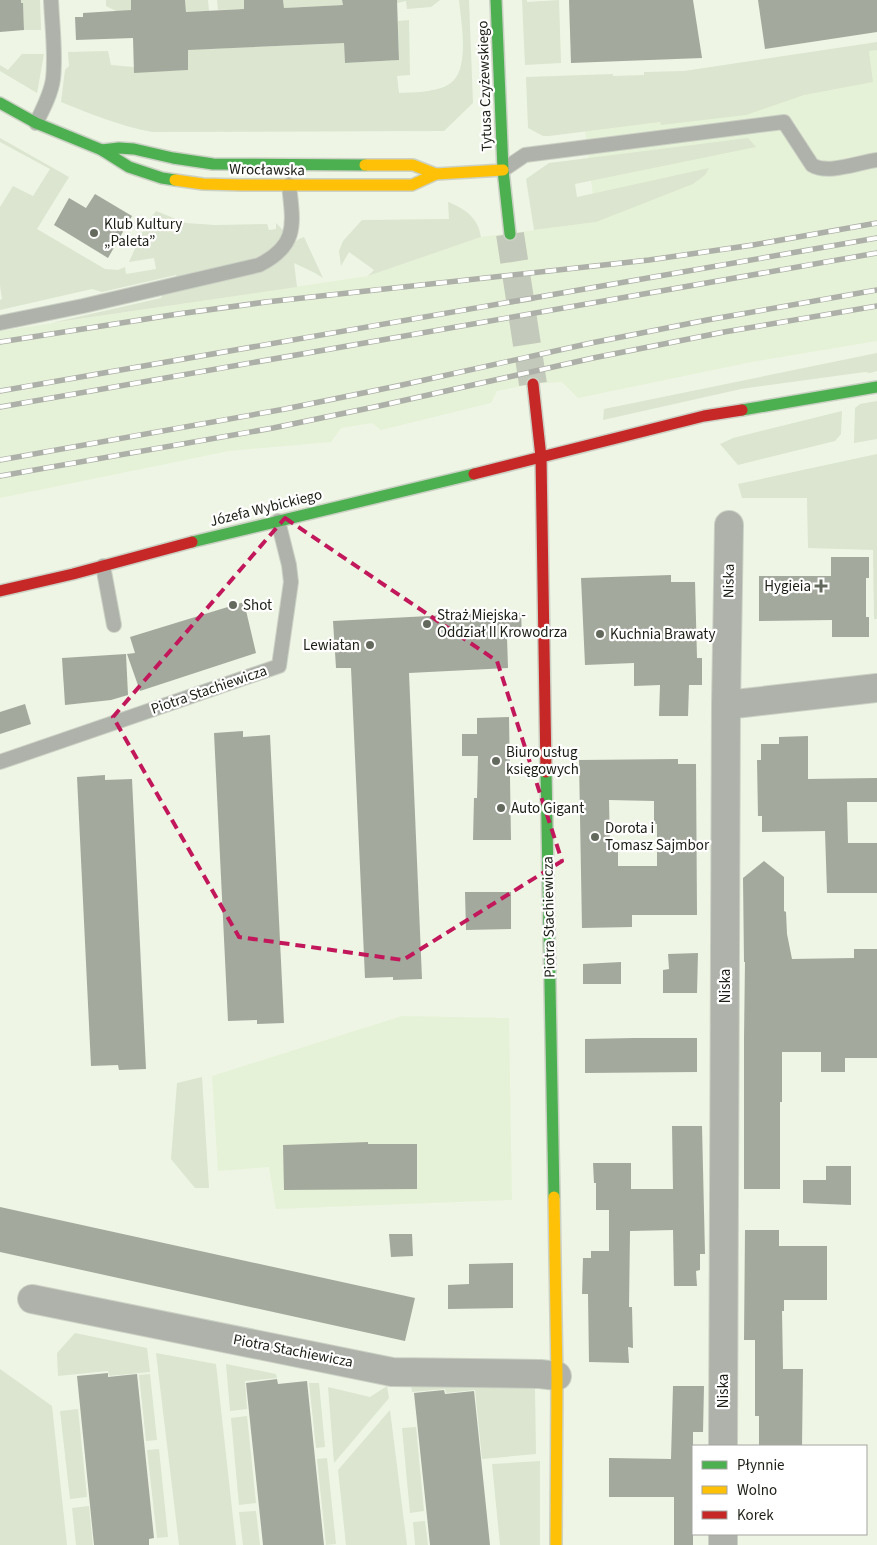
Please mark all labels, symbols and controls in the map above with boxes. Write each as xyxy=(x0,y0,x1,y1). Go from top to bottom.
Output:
street label: Tytusa Czyżewskiego xyxy=(472,20,498,152)
street label: Wrocławska xyxy=(229,159,305,181)
place label: Klub Kultury „Paleta” xyxy=(104,214,182,252)
marker: Klub Kultury „Paleta” xyxy=(88,227,100,239)
street label: Józefa Wybickiego xyxy=(208,484,324,532)
street label: Niska xyxy=(718,564,740,598)
place label: Hygieia xyxy=(764,576,811,597)
marker: Hygieia xyxy=(815,580,827,592)
place label: Shot xyxy=(243,595,272,616)
marker: Shot xyxy=(227,599,239,611)
place label: Straż Miejska - Oddział II Krowodrza xyxy=(437,605,567,643)
marker: Straż Miejska - Oddział II Krowodrza xyxy=(421,618,433,630)
place label: Kuchnia Brawaty xyxy=(610,624,715,645)
marker: Kuchnia Brawaty xyxy=(594,628,606,640)
place label: Lewiatan xyxy=(303,635,360,656)
marker: Lewiatan xyxy=(364,639,376,651)
street label: Piotra Stachiewicza xyxy=(148,660,270,720)
place label: Biuro usług księgowych xyxy=(506,742,579,780)
marker: Biuro usług księgowych xyxy=(490,755,502,767)
place label: Auto Gigant xyxy=(511,798,584,819)
marker: Auto Gigant xyxy=(495,802,507,814)
place label: Dorota i Tomasz Sajmbor xyxy=(605,818,710,856)
marker: Dorota i Tomasz Sajmbor xyxy=(589,831,601,843)
street label: Piotra Stachiewicza xyxy=(537,856,561,978)
street label: Niska xyxy=(715,969,736,1003)
street label: Piotra Stachiewicza xyxy=(231,1329,355,1373)
street label: Niska xyxy=(713,1374,734,1408)
legend xyxy=(692,1445,867,1535)
text: Płynnie xyxy=(737,1455,785,1476)
text: Wolno xyxy=(737,1480,777,1501)
text: Korek xyxy=(737,1505,774,1526)

